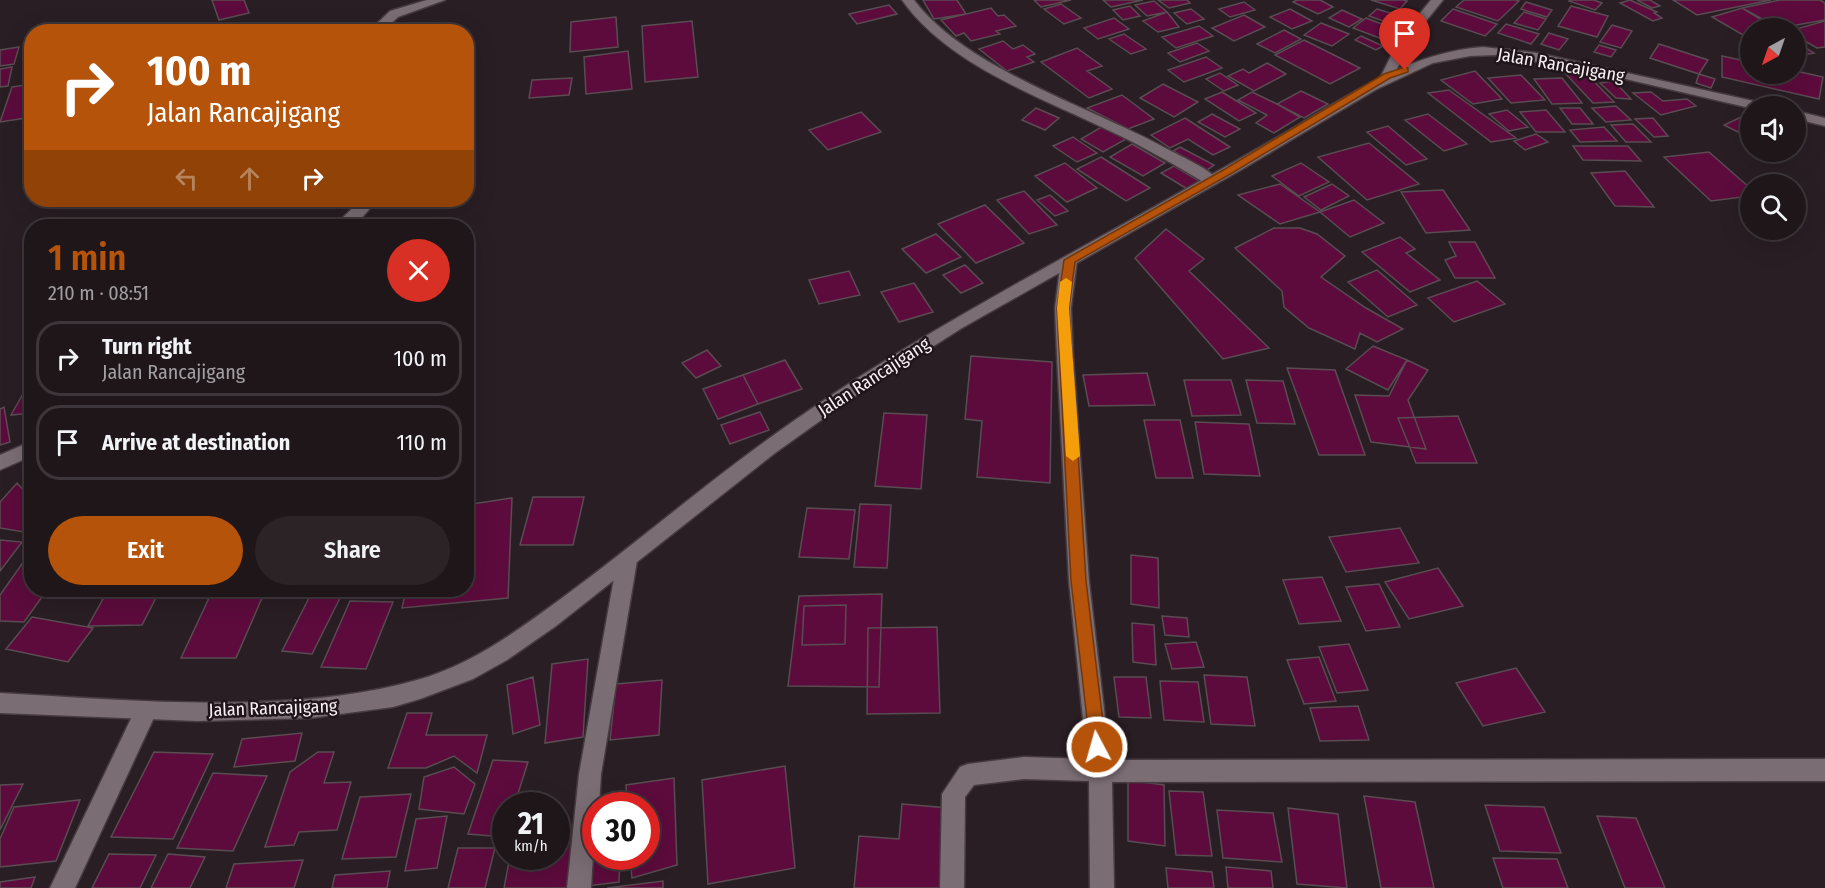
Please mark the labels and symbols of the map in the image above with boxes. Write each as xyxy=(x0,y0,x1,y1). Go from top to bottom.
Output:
pin xyxy=(1379,8,1430,70)
north arrow xyxy=(1740,18,1806,84)
street label: Jalan Rancajigang xyxy=(1496,43,1627,87)
street label: Jalan Rancajigang xyxy=(814,332,934,421)
street label: Jalan Rancajigang xyxy=(208,695,338,721)
position arrow xyxy=(1065,715,1129,779)
speed limit sign: 30 xyxy=(582,792,660,870)

